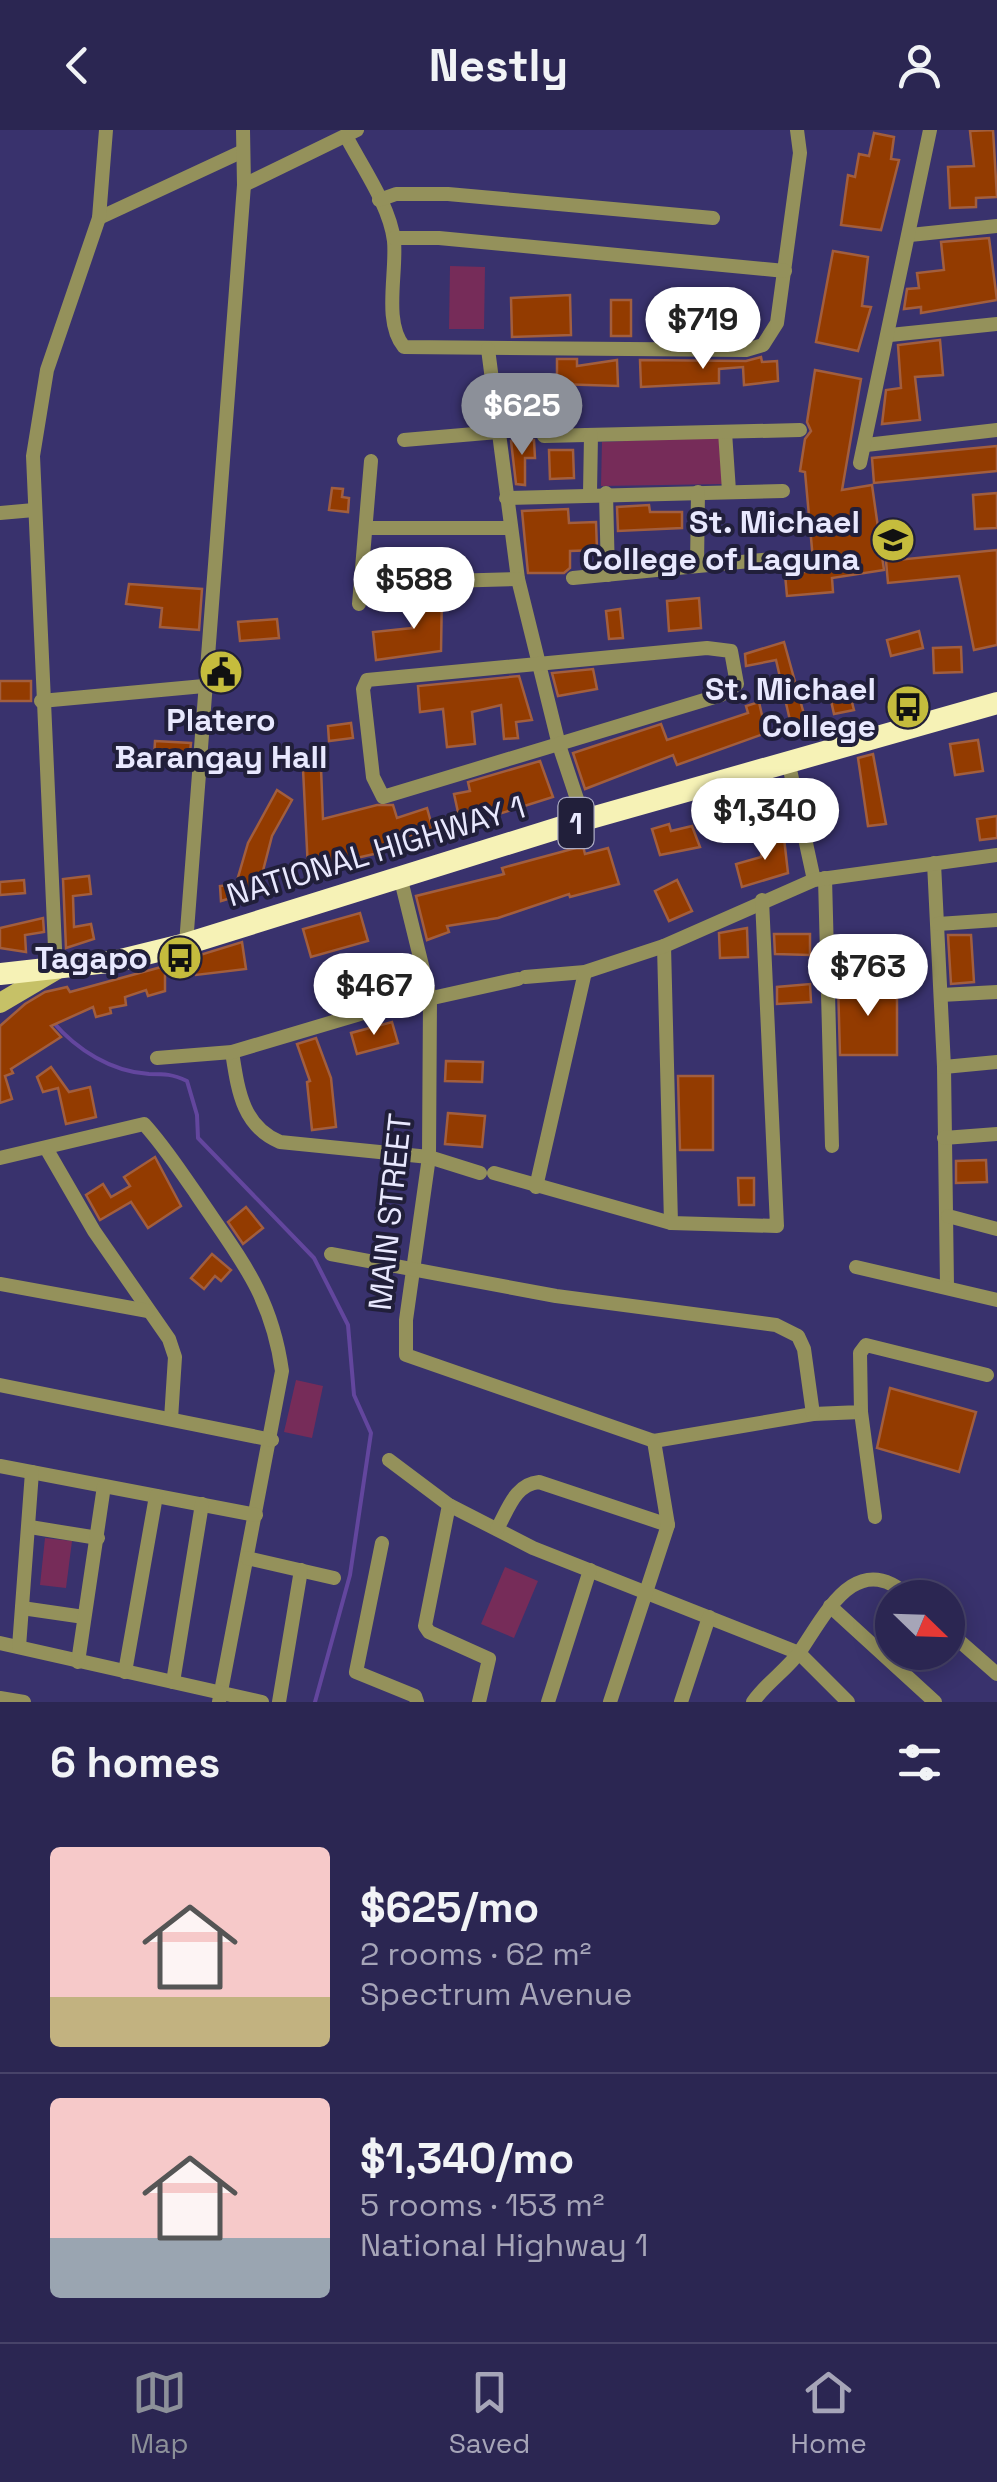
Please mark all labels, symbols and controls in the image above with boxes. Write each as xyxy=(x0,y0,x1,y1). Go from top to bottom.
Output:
text: Nestly xyxy=(429,37,568,94)
icon: back xyxy=(50,38,105,93)
icon: person xyxy=(892,38,947,93)
pin: $719 xyxy=(644,287,762,372)
text: $719 xyxy=(667,299,739,339)
pin: $625 xyxy=(463,373,581,458)
text: $625 xyxy=(483,385,561,425)
place label: St. Michael College of Laguna xyxy=(582,502,860,579)
school or university icon: St. Michael College of Laguna xyxy=(870,517,916,563)
pin: $588 xyxy=(355,547,473,632)
text: $588 xyxy=(376,559,453,599)
public building icon: Platero Barangay Hall xyxy=(198,649,244,695)
place label: St. Michael College xyxy=(705,669,876,746)
bus stop icon: St. Michael College xyxy=(885,684,931,730)
place label: Platero Barangay Hall xyxy=(114,700,328,777)
pin: $1,340 xyxy=(684,778,846,863)
street label: NATIONAL HIGHWAY 1 xyxy=(222,787,530,915)
text: $1,340 xyxy=(713,790,817,830)
road number: 1 xyxy=(558,798,594,848)
pin: $763 xyxy=(809,934,927,1019)
bus stop icon: Tagapo xyxy=(157,935,203,981)
place label: Tagapo xyxy=(35,938,148,978)
text: $763 xyxy=(830,946,906,986)
pin: $467 xyxy=(315,953,433,1038)
text: $467 xyxy=(336,965,412,1005)
street label: MAIN STREET xyxy=(360,1112,420,1312)
north arrow xyxy=(875,1580,965,1670)
map controls xyxy=(875,1580,965,1670)
icon: filters xyxy=(892,1735,947,1790)
text: 6 homes xyxy=(50,1736,220,1789)
text: $625/mo xyxy=(360,1881,539,1934)
icon: home xyxy=(130,1887,250,2007)
text: 2 rooms · 62 m² xyxy=(360,1934,592,1974)
text: Spectrum Avenue xyxy=(360,1974,632,2014)
text: $1,340/mo xyxy=(360,2132,574,2185)
icon: home xyxy=(130,2138,250,2258)
text: 5 rooms · 153 m² xyxy=(360,2185,605,2225)
text: National Highway 1 xyxy=(360,2225,648,2265)
tab: Map xyxy=(130,2365,188,2461)
tab: Saved xyxy=(449,2365,530,2461)
tab: Home xyxy=(791,2365,867,2461)

